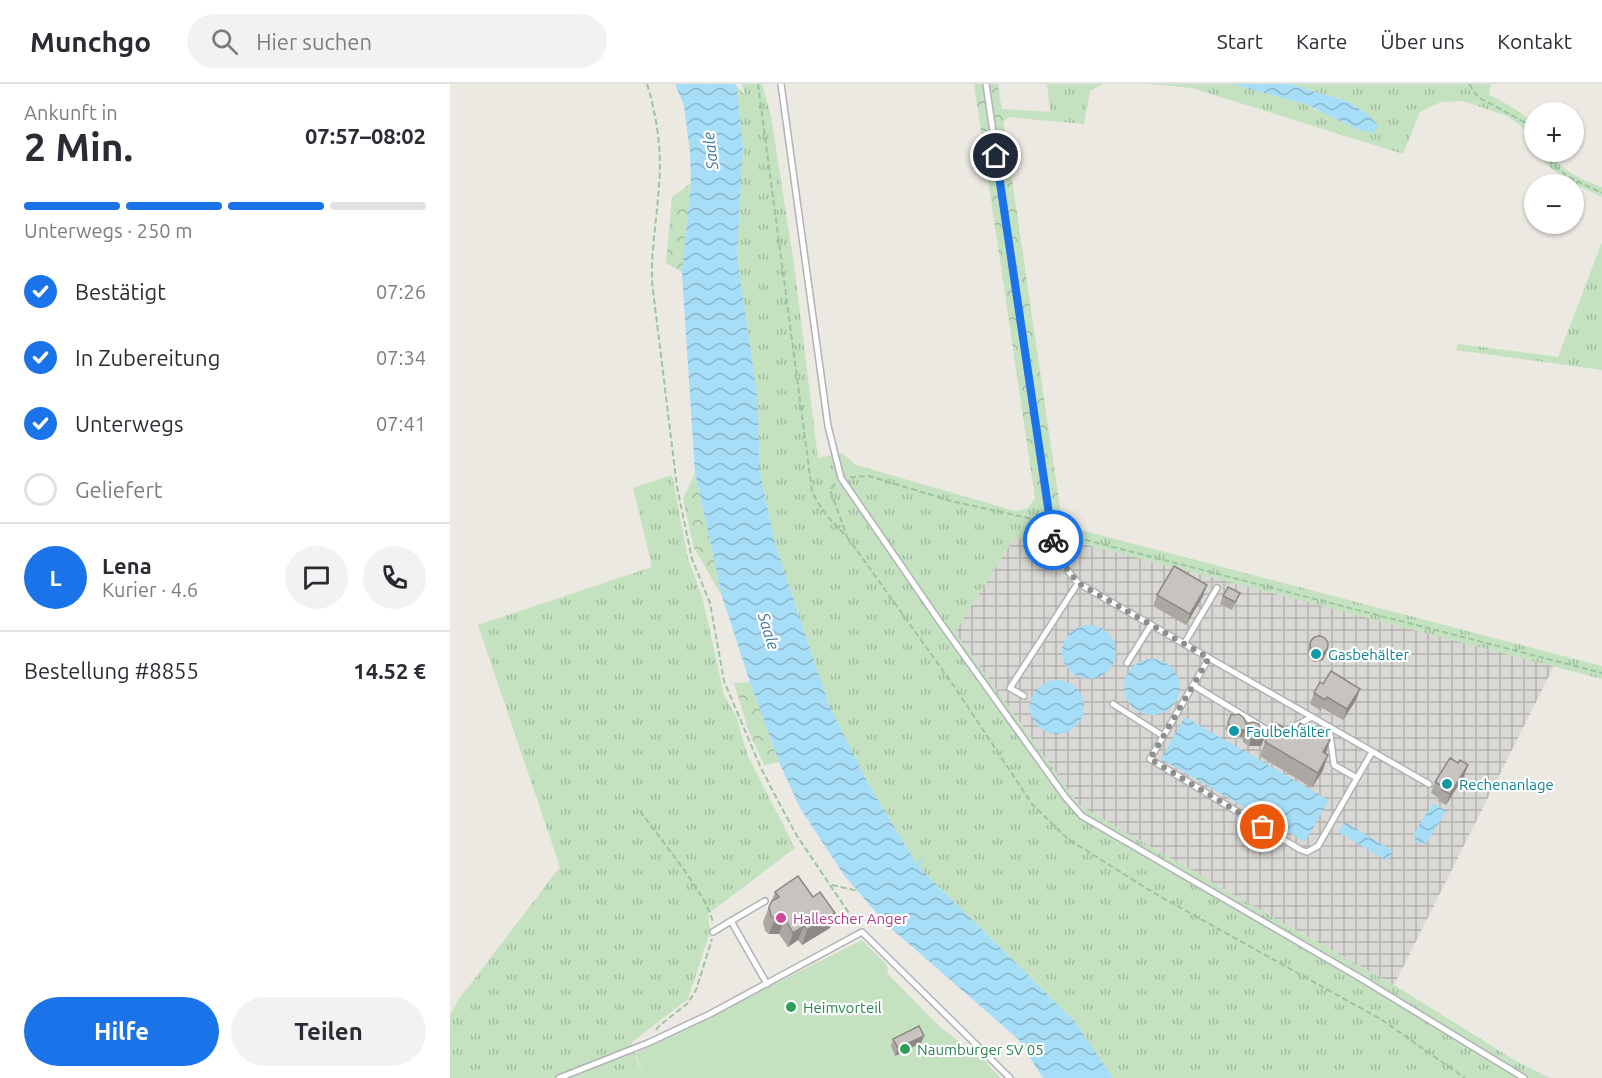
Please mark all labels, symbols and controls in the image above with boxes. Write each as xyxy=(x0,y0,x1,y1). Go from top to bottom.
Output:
search box xyxy=(187,14,607,68)
icon: search xyxy=(208,25,241,58)
text: Munchgo xyxy=(30,26,151,57)
text: Hier suchen xyxy=(256,29,372,54)
text: Start xyxy=(1217,29,1263,53)
text: Karte xyxy=(1296,29,1347,53)
text: Über uns xyxy=(1380,29,1464,53)
text: Kontakt xyxy=(1497,29,1572,53)
text: Ankunft in xyxy=(24,101,118,124)
map controls xyxy=(1524,102,1584,234)
button: + xyxy=(1524,102,1584,162)
text: 07:57–08:02 xyxy=(305,123,426,148)
text: 2 Min. xyxy=(24,125,133,168)
pin xyxy=(970,130,1021,181)
water label: Saale xyxy=(699,131,721,172)
icon: home xyxy=(979,139,1012,172)
button: − xyxy=(1524,174,1584,234)
text: Unterwegs · 250 m xyxy=(24,219,192,242)
icon: check xyxy=(24,275,57,308)
text: Bestätigt xyxy=(75,279,166,304)
text: 07:26 xyxy=(376,280,426,303)
icon: check xyxy=(24,341,57,374)
text: In Zubereitung xyxy=(75,345,220,370)
text: 07:34 xyxy=(376,346,426,369)
icon: check xyxy=(24,407,57,440)
text: Unterwegs xyxy=(75,411,184,436)
text: 07:41 xyxy=(376,412,426,435)
text: Geliefert xyxy=(75,477,162,502)
courier xyxy=(1023,510,1083,570)
icon: bike xyxy=(1037,524,1070,557)
button: chat xyxy=(285,546,348,609)
button: phone xyxy=(363,546,426,609)
text: Lena xyxy=(102,553,152,578)
text: L xyxy=(49,565,62,590)
text: Kurier · 4.6 xyxy=(102,578,198,601)
water label: Saale xyxy=(755,609,783,652)
place label: Gasbehälter xyxy=(1328,646,1410,663)
marker: Gasbehälter xyxy=(1309,647,1323,661)
text: Bestellung #8855 xyxy=(24,658,199,683)
text: 14.52 € xyxy=(353,658,426,683)
place label: Faulbehälter xyxy=(1246,723,1331,740)
marker: Faulbehälter xyxy=(1227,724,1241,738)
place label: Rechenanlage xyxy=(1459,776,1554,793)
marker: Rechenanlage xyxy=(1440,777,1454,791)
pin xyxy=(1237,801,1288,852)
icon: bag xyxy=(1246,810,1279,843)
place label: Hallescher Anger xyxy=(793,910,908,927)
marker: Hallescher Anger xyxy=(774,911,788,925)
button: Hilfe xyxy=(24,997,219,1066)
button: Teilen xyxy=(231,997,426,1066)
place label: Heimvorteil xyxy=(803,999,882,1016)
marker: Heimvorteil xyxy=(784,1000,798,1014)
place label: Naumburger SV 05 xyxy=(917,1041,1044,1058)
marker: Naumburger SV 05 xyxy=(898,1042,912,1056)

